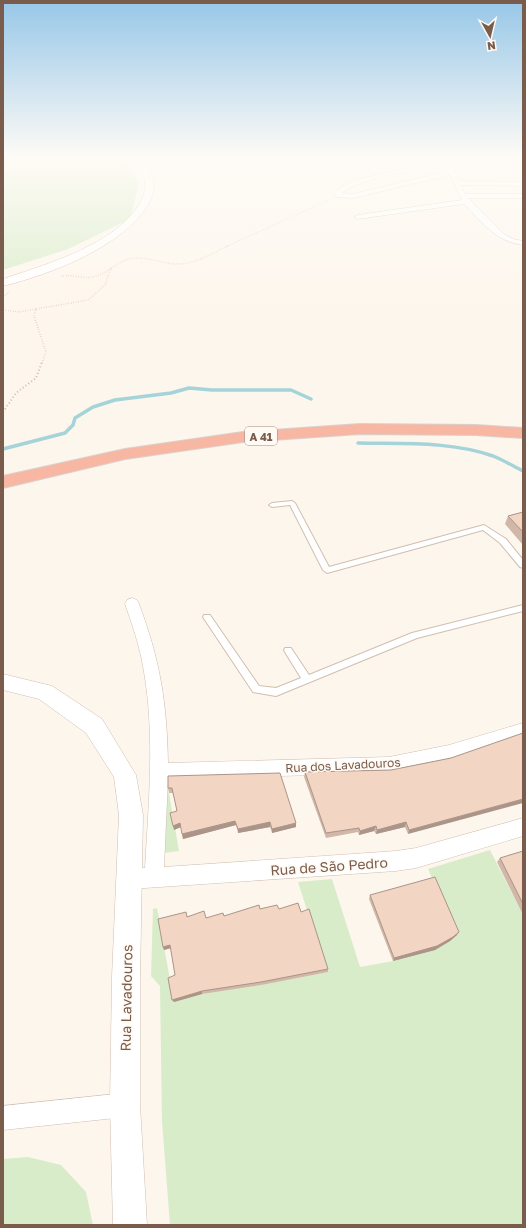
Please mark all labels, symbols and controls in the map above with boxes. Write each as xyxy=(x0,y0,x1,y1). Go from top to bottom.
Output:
north arrow xyxy=(470,16,510,56)
text: N xyxy=(486,39,497,53)
road number: A 41 xyxy=(245,427,277,445)
street label: Rua dos Lavadouros xyxy=(285,754,401,776)
street label: Rua de São Pedro xyxy=(270,853,388,879)
street label: Rua Lavadouros xyxy=(117,944,135,1052)

